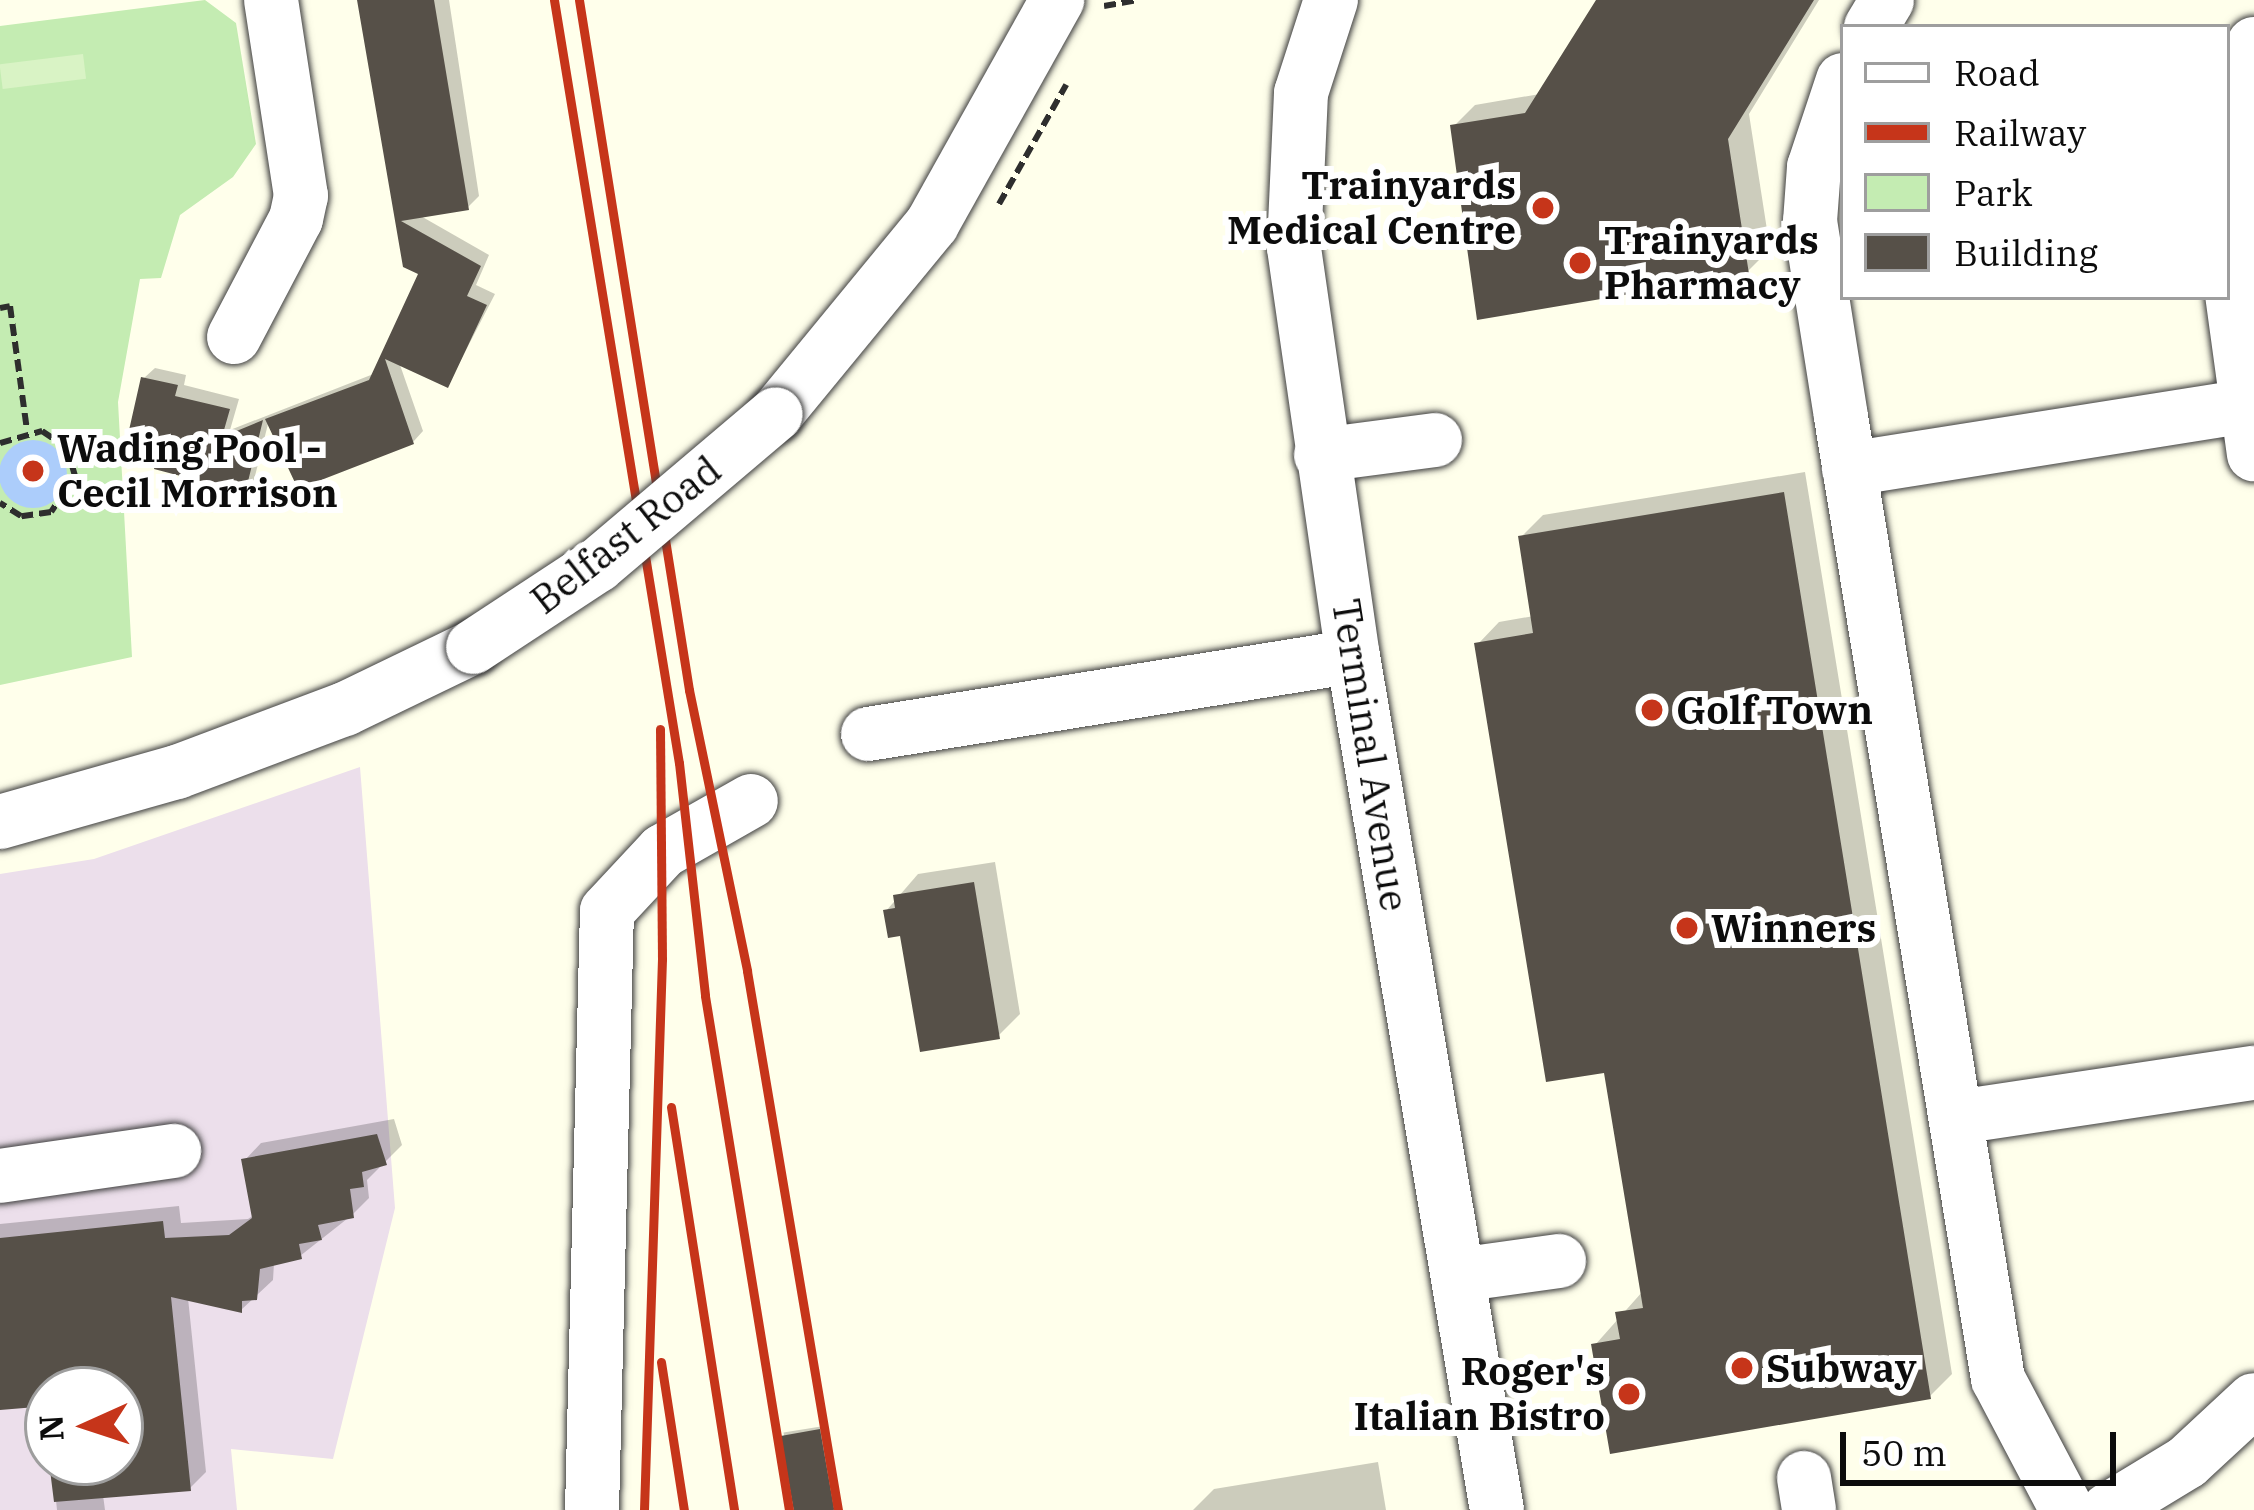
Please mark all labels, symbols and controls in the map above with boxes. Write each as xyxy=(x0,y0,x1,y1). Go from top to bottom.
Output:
legend xyxy=(1840,24,2230,300)
text: Road xyxy=(1954,49,2040,96)
text: Railway xyxy=(1954,109,2086,156)
place label: Trainyards Medical Centre xyxy=(1227,163,1516,254)
text: Park xyxy=(1954,169,2033,216)
marker: Trainyards Medical Centre xyxy=(1527,192,1559,224)
place label: Trainyards Pharmacy xyxy=(1604,218,1819,309)
text: Building xyxy=(1954,229,2098,276)
marker: Trainyards Pharmacy xyxy=(1567,250,1593,276)
place label: Wading Pool - Cecil Morrison xyxy=(57,426,338,517)
street label: Belfast Road xyxy=(522,446,730,624)
marker: Wading Pool - Cecil Morrison xyxy=(20,458,46,484)
street label: Terminal Avenue xyxy=(1322,596,1418,914)
place label: Golf Town xyxy=(1676,687,1873,733)
marker: Golf Town xyxy=(1639,697,1665,723)
place label: Winners xyxy=(1711,905,1876,951)
marker: Winners xyxy=(1674,915,1700,941)
place label: Subway xyxy=(1766,1345,1917,1391)
place label: Roger's Italian Bistro xyxy=(1354,1349,1605,1440)
marker: Subway xyxy=(1729,1355,1755,1381)
north arrow xyxy=(24,1366,144,1486)
marker: Roger's Italian Bistro xyxy=(1616,1381,1642,1407)
scale bar xyxy=(1846,1408,2122,1482)
text: N xyxy=(28,1414,73,1442)
text: 50 m xyxy=(1861,1429,1947,1476)

